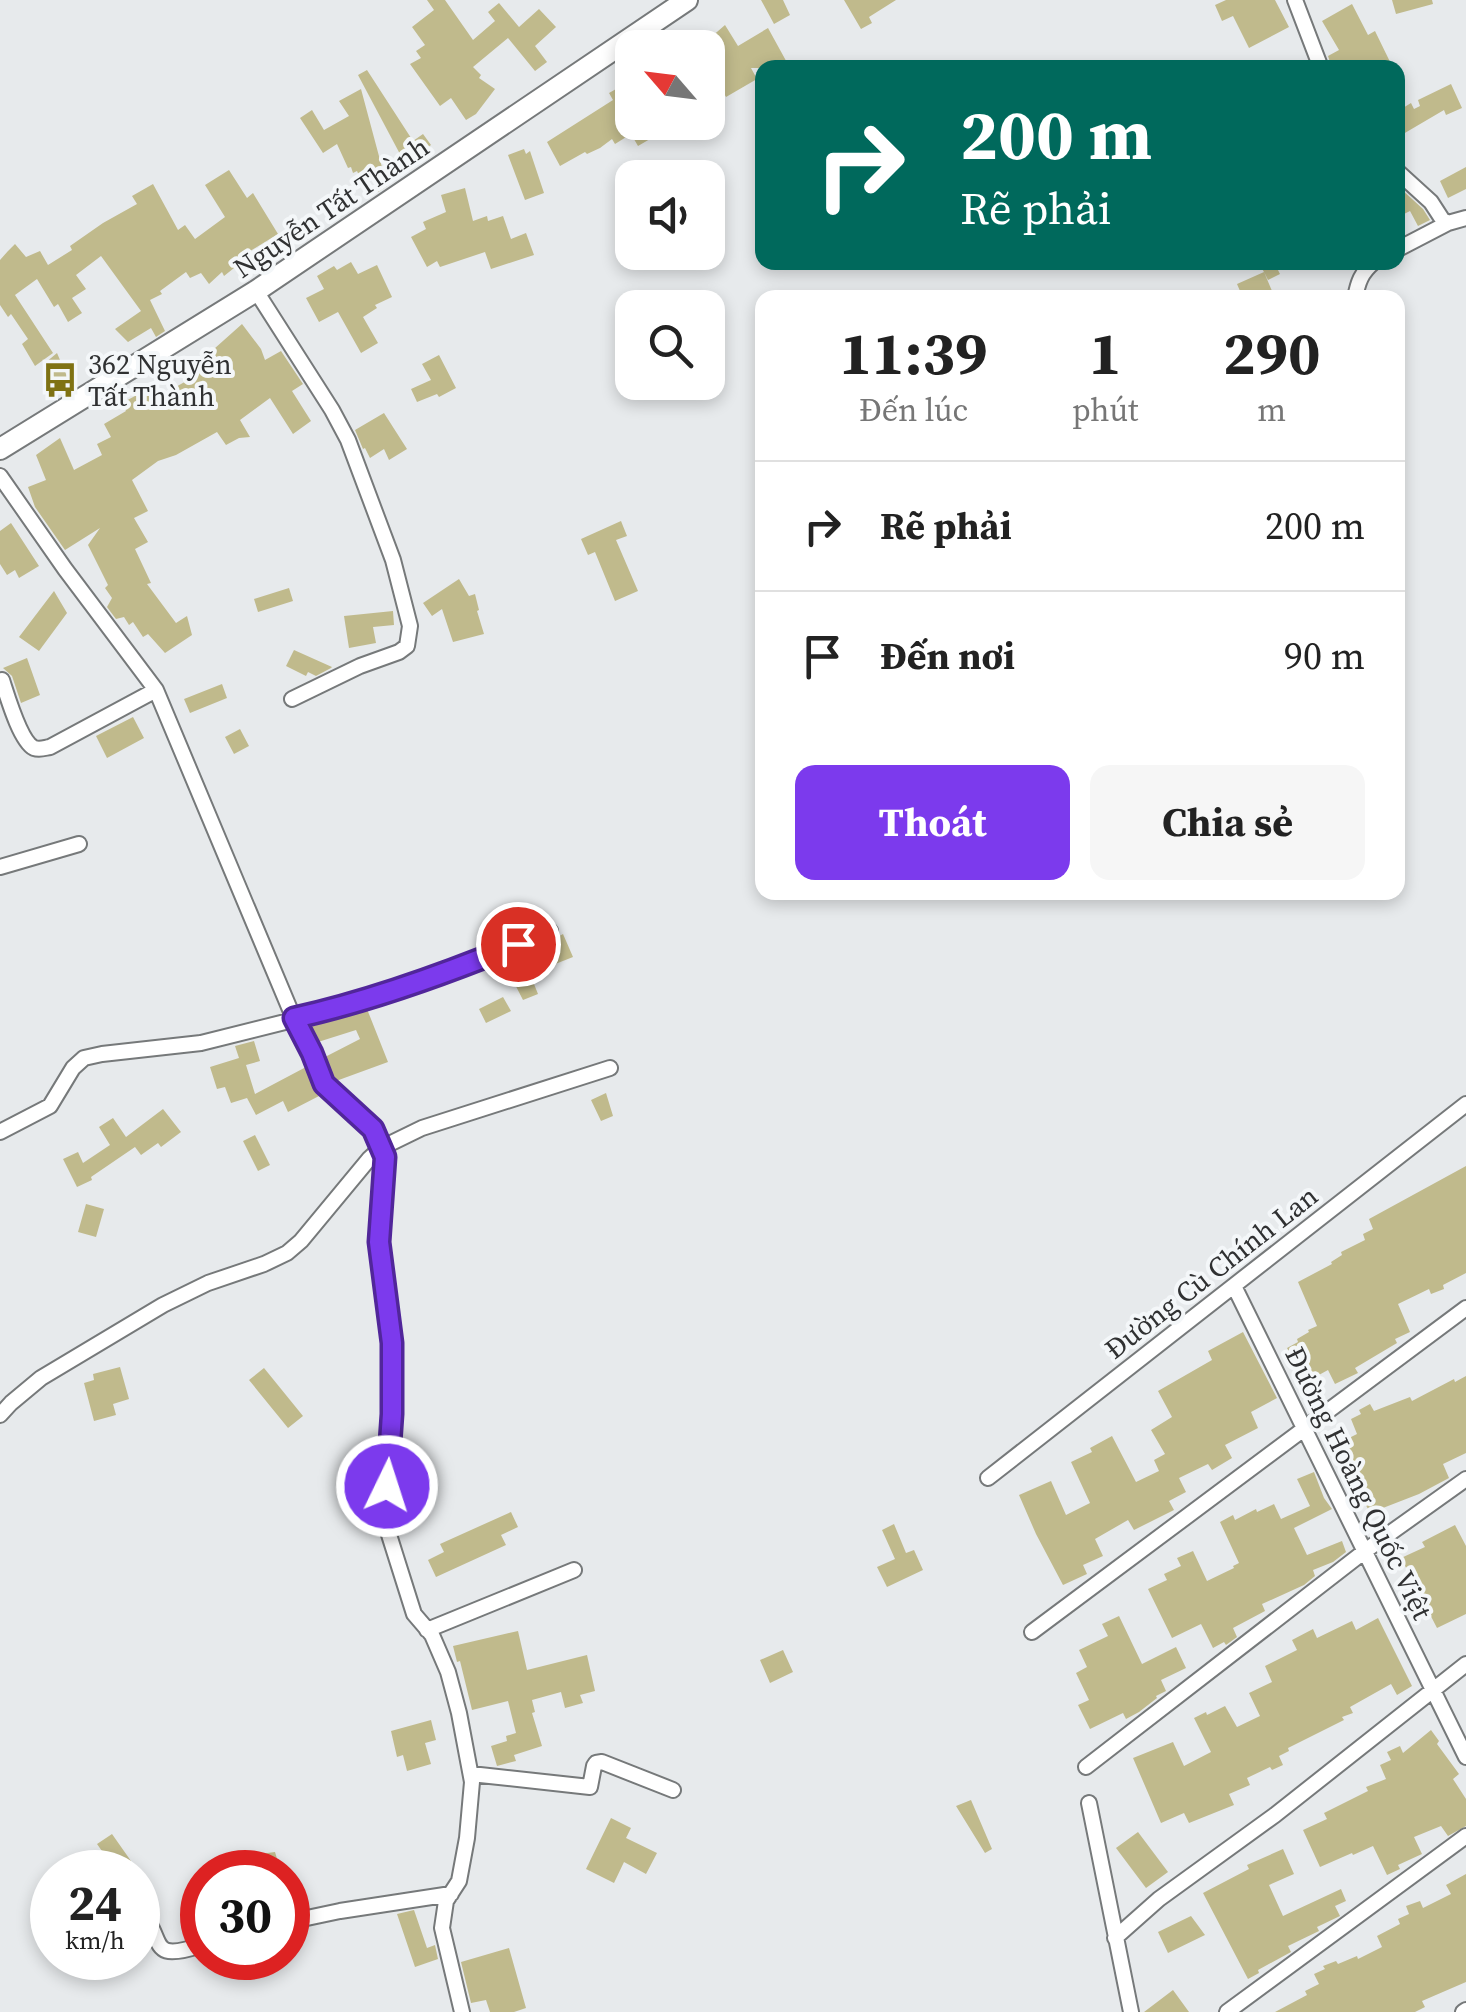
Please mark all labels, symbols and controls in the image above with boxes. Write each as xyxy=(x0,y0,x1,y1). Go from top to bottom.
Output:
north arrow xyxy=(615,30,725,140)
map controls xyxy=(615,30,725,400)
text: 200 m xyxy=(960,86,1152,182)
icon: right xyxy=(795,100,925,230)
street label: Nguyễn Tất Thành xyxy=(226,128,436,286)
button: sound xyxy=(615,160,725,270)
text: Rẽ phải xyxy=(960,177,1111,239)
button: search xyxy=(615,290,725,400)
text: 11:39 xyxy=(839,312,988,394)
text: 1 xyxy=(1089,312,1122,394)
text: 290 xyxy=(1223,312,1321,394)
place label: 362 Nguyễn Tất Thành xyxy=(88,345,232,415)
bus stop icon: 362 Nguyễn Tất Thành xyxy=(41,361,79,399)
text: Đến lúc xyxy=(859,388,968,432)
text: phút xyxy=(1072,388,1139,432)
text: m xyxy=(1257,388,1286,432)
icon: right xyxy=(795,499,850,554)
text: Rẽ phải xyxy=(880,500,1012,552)
text: 200 m xyxy=(1265,500,1365,552)
icon: arrive xyxy=(795,629,850,684)
text: Đến nơi xyxy=(880,630,1015,682)
text: 90 m xyxy=(1284,630,1365,682)
button: Thoát xyxy=(795,765,1070,880)
button: Chia sẻ xyxy=(1090,765,1365,880)
pin xyxy=(476,902,561,987)
icon: arrive xyxy=(491,917,546,972)
street label: Đường Cù Chính Lan xyxy=(1097,1177,1325,1367)
street label: Đường Hoàng Quốc Việt xyxy=(1276,1340,1442,1626)
position arrow xyxy=(335,1434,439,1538)
speed limit sign: 30 xyxy=(180,1850,310,1980)
text: 24 xyxy=(68,1868,122,1937)
text: km/h xyxy=(65,1923,125,1957)

